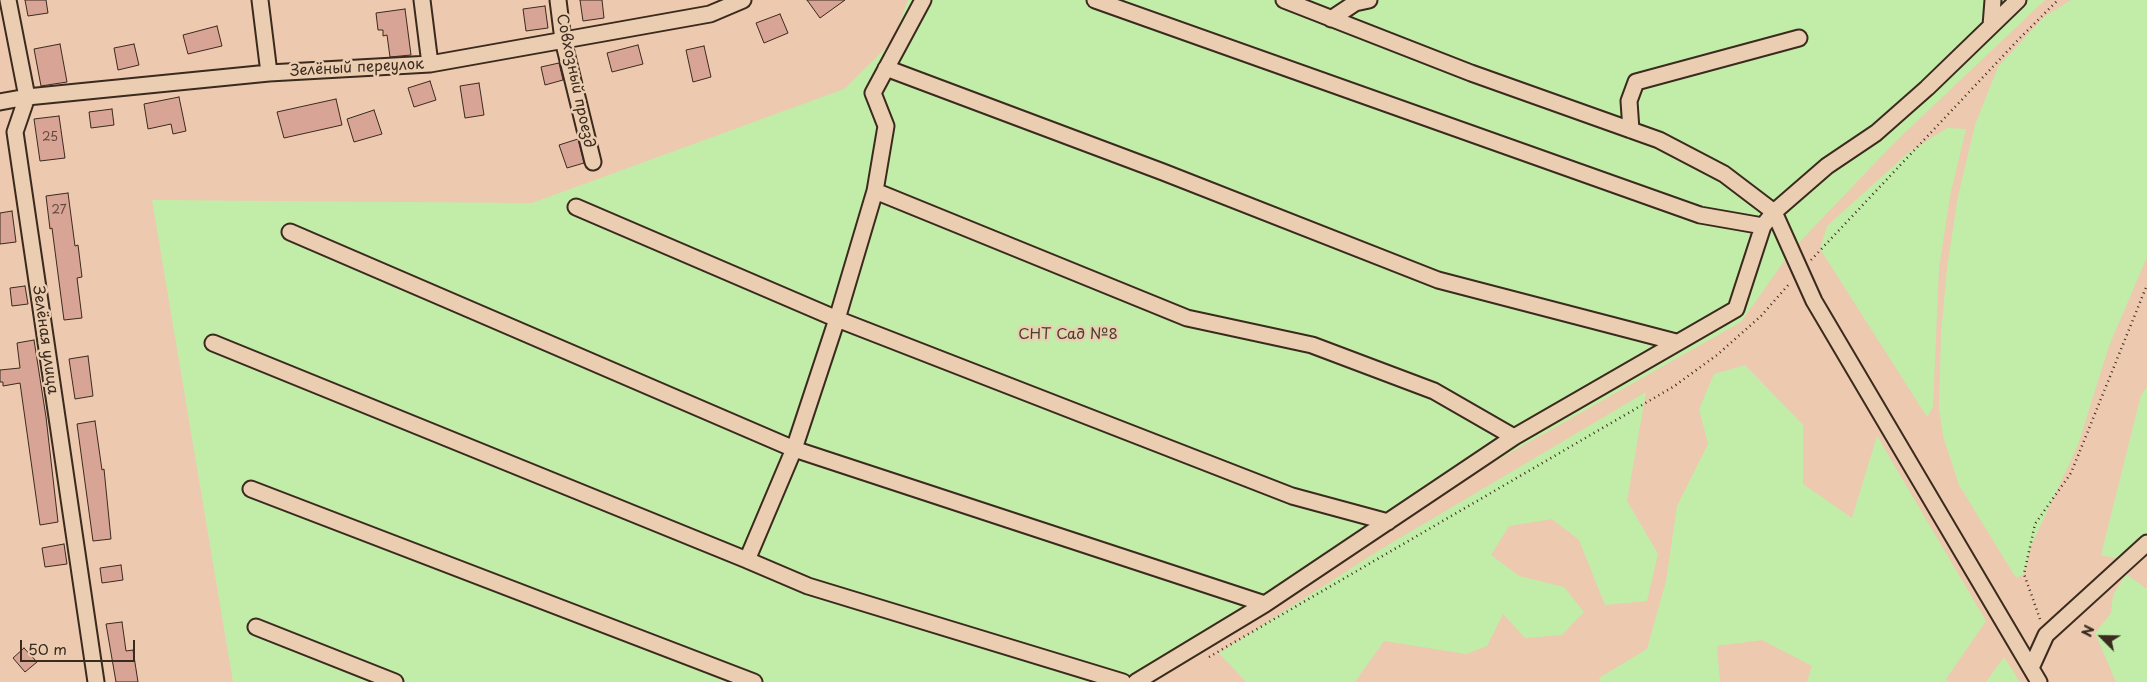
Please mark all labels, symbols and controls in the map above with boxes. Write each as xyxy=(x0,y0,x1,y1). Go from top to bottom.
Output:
street label: Совхозный проезд xyxy=(552,12,598,150)
street label: Зелёный переулок xyxy=(290,56,424,80)
house number: 25 xyxy=(42,131,58,145)
house number: 27 xyxy=(52,204,66,218)
street label: Зелёная улица xyxy=(28,284,62,396)
park label: СНТ Сад №8 xyxy=(1018,326,1118,344)
north arrow xyxy=(2077,612,2127,662)
text: N xyxy=(2076,622,2100,640)
scale bar xyxy=(22,630,138,662)
text: 50 m xyxy=(28,637,67,660)

